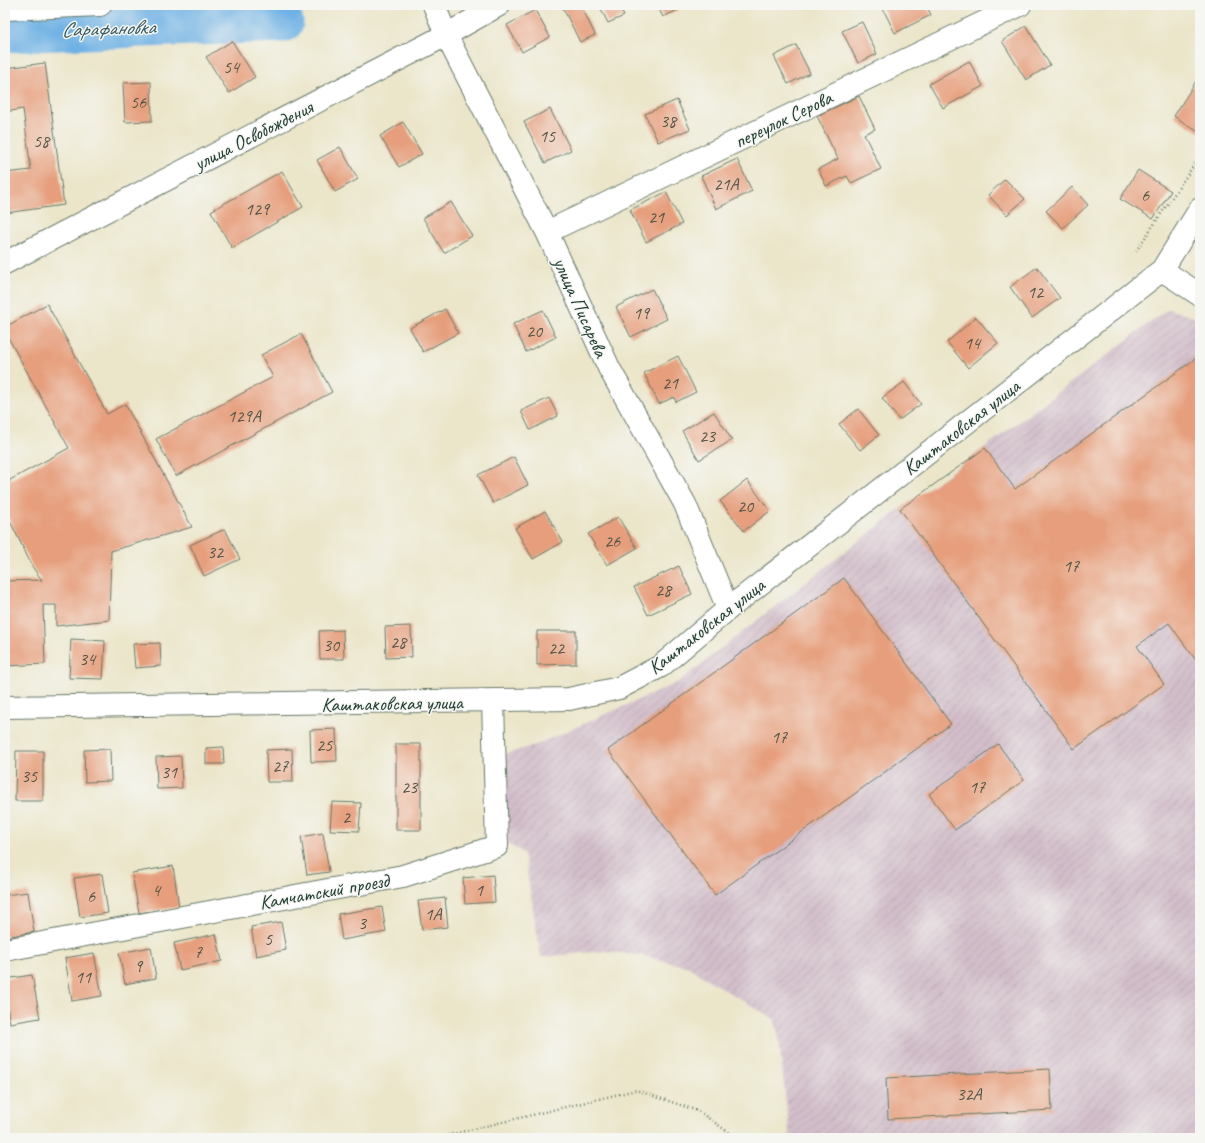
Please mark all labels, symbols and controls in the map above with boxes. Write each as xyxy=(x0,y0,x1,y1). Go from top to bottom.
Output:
water label: Сарафановка xyxy=(61,13,158,43)
house number: 54 xyxy=(223,56,241,78)
street label: переулок Серова xyxy=(730,84,837,154)
house number: 56 xyxy=(130,91,147,113)
street label: улица Освобождения xyxy=(189,94,318,177)
house number: 38 xyxy=(660,110,678,132)
house number: 15 xyxy=(539,125,556,147)
house number: 58 xyxy=(33,130,51,152)
house number: 21А xyxy=(713,173,740,195)
house number: 6 xyxy=(1141,184,1150,206)
house number: 129 xyxy=(245,198,271,220)
house number: 21 xyxy=(648,206,665,228)
street label: улица Писарева xyxy=(547,252,614,362)
house number: 12 xyxy=(1027,281,1045,303)
house number: 19 xyxy=(633,302,651,324)
house number: 20 xyxy=(526,320,544,342)
house number: 14 xyxy=(964,332,982,354)
house number: 21 xyxy=(662,372,679,394)
street label: Каштаковская улица xyxy=(898,373,1026,481)
house number: 129А xyxy=(227,405,262,427)
house number: 23 xyxy=(699,425,717,447)
house number: 20 xyxy=(737,495,755,517)
house number: 26 xyxy=(604,530,621,552)
house number: 32 xyxy=(207,541,225,563)
house number: 17 xyxy=(1063,555,1080,577)
street label: Каштаковская улица xyxy=(643,572,771,680)
house number: 28 xyxy=(655,579,673,601)
house number: 28 xyxy=(390,631,408,653)
house number: 30 xyxy=(323,634,341,656)
house number: 22 xyxy=(548,637,566,659)
house number: 34 xyxy=(79,648,97,670)
street label: Каштаковская улица xyxy=(321,690,465,717)
house number: 17 xyxy=(771,726,788,748)
house number: 25 xyxy=(316,734,333,756)
house number: 27 xyxy=(272,755,289,777)
house number: 31 xyxy=(161,761,178,783)
house number: 35 xyxy=(21,765,38,787)
house number: 23 xyxy=(401,776,419,798)
house number: 17 xyxy=(969,776,986,798)
house number: 2 xyxy=(342,806,352,828)
street label: Камчатский проезд xyxy=(257,867,393,915)
house number: 4 xyxy=(152,879,162,901)
house number: 1 xyxy=(475,879,484,901)
house number: 6 xyxy=(87,885,96,907)
house number: 1А xyxy=(424,903,443,925)
house number: 3 xyxy=(358,912,368,934)
house number: 5 xyxy=(264,928,273,950)
house number: 7 xyxy=(194,941,203,963)
house number: 9 xyxy=(134,955,144,977)
house number: 11 xyxy=(75,966,92,988)
house number: 32А xyxy=(956,1083,983,1105)

